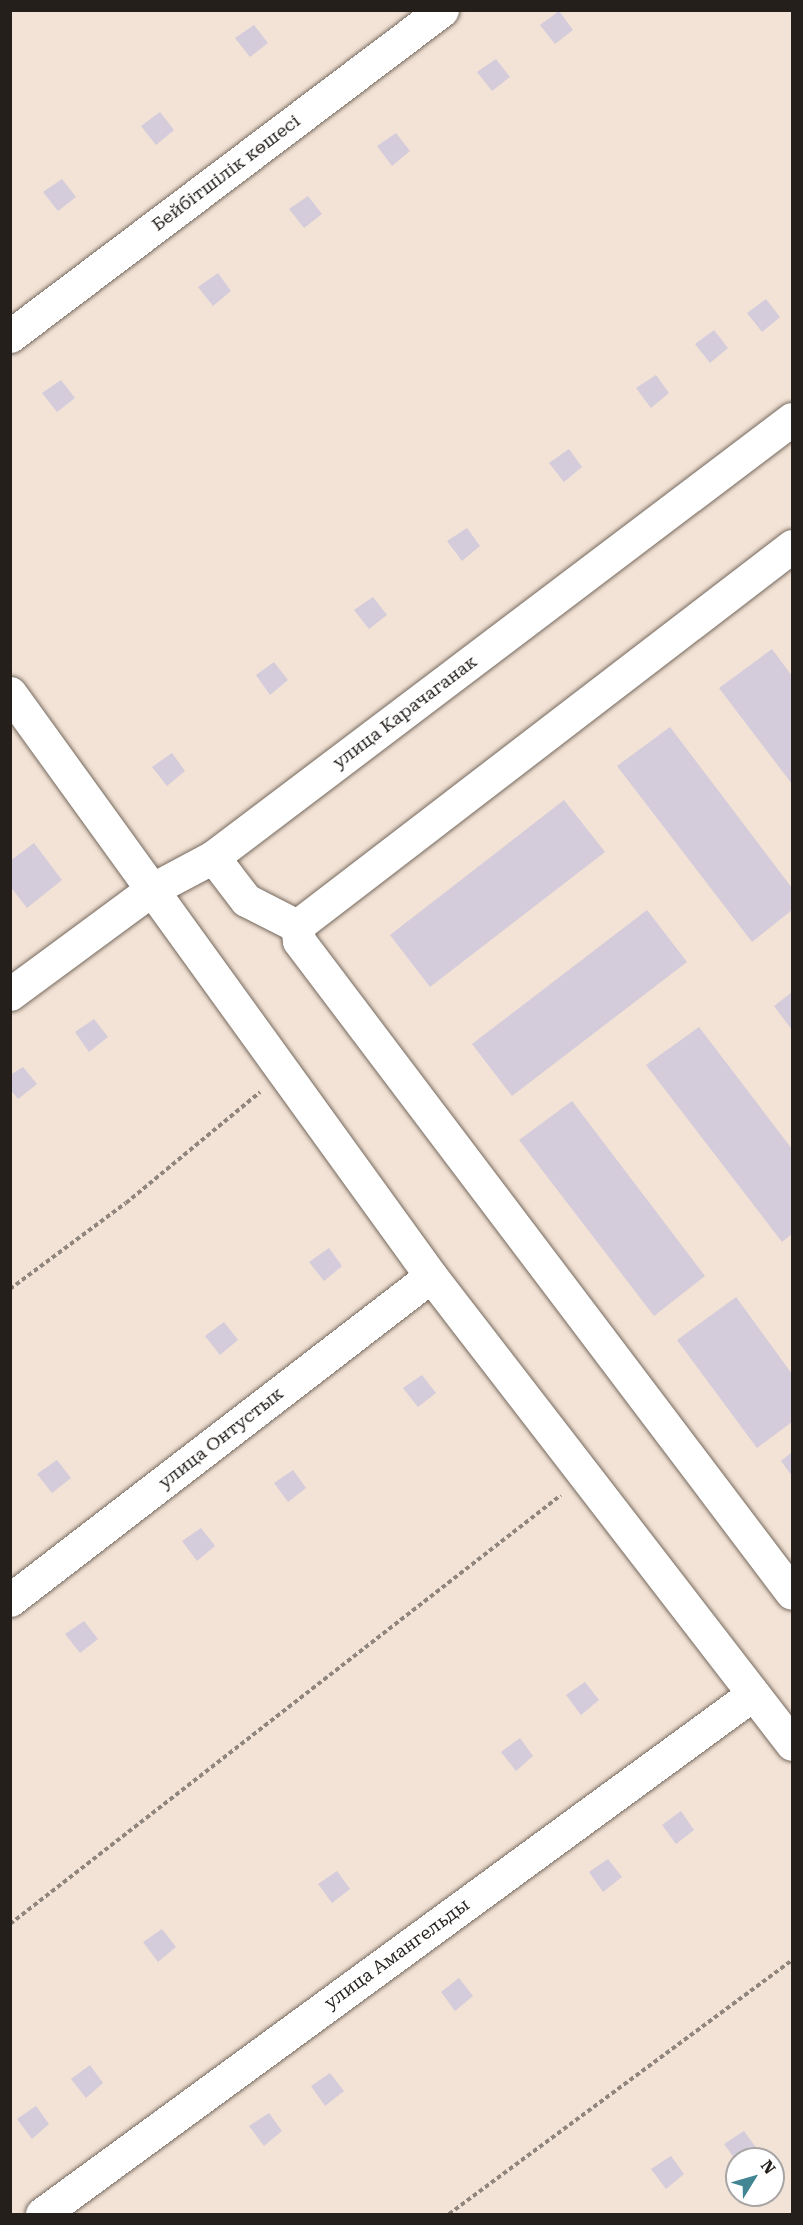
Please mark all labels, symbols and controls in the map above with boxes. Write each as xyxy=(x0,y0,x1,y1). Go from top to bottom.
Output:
street label: Бейбітшілік көшесі xyxy=(148,110,304,236)
street label: улица Карачаганак xyxy=(329,651,481,773)
street label: улица Онтустык xyxy=(154,1383,288,1493)
street label: улица Амангельды xyxy=(320,1894,474,2014)
north arrow xyxy=(725,2147,785,2207)
text: N xyxy=(757,2156,779,2178)

